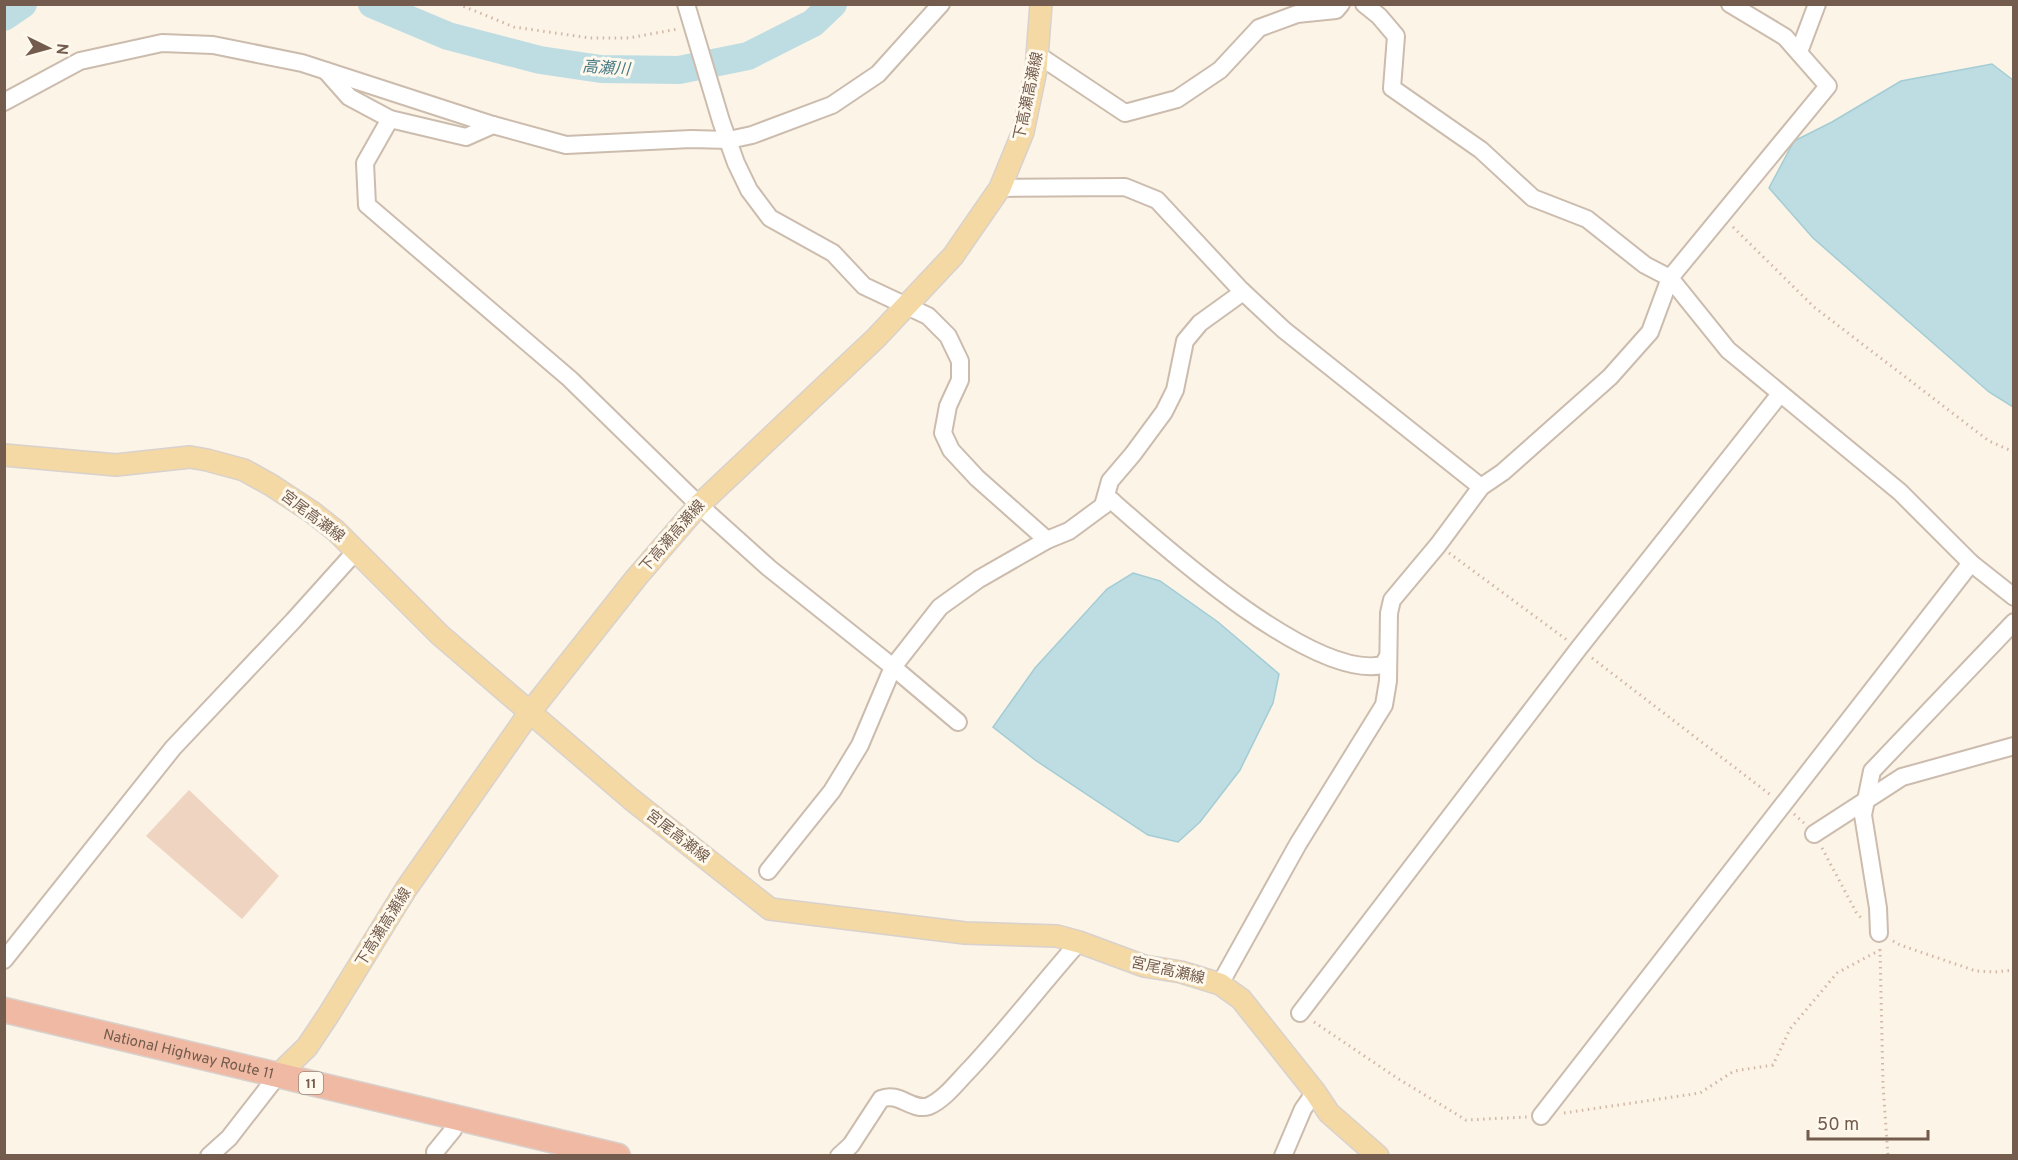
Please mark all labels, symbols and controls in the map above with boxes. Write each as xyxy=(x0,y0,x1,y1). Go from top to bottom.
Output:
north arrow xyxy=(18,18,78,78)
text: N xyxy=(50,43,71,56)
street label: 下高瀬高瀬線 xyxy=(1011,50,1048,142)
water label: 高瀬川 xyxy=(581,57,632,81)
street label: 宮尾高瀬線 xyxy=(276,487,348,547)
street label: 下高瀬高瀬線 xyxy=(636,497,710,577)
street label: 宮尾高瀬線 xyxy=(642,807,712,868)
street label: 下高瀬高瀬線 xyxy=(352,885,416,971)
street label: 宮尾高瀬線 xyxy=(1129,954,1206,989)
street label: National Highway Route 11 xyxy=(101,1026,276,1085)
road number: 11 xyxy=(299,1072,323,1094)
scale bar xyxy=(1808,1103,1928,1141)
text: 50 m xyxy=(1817,1114,1859,1137)

